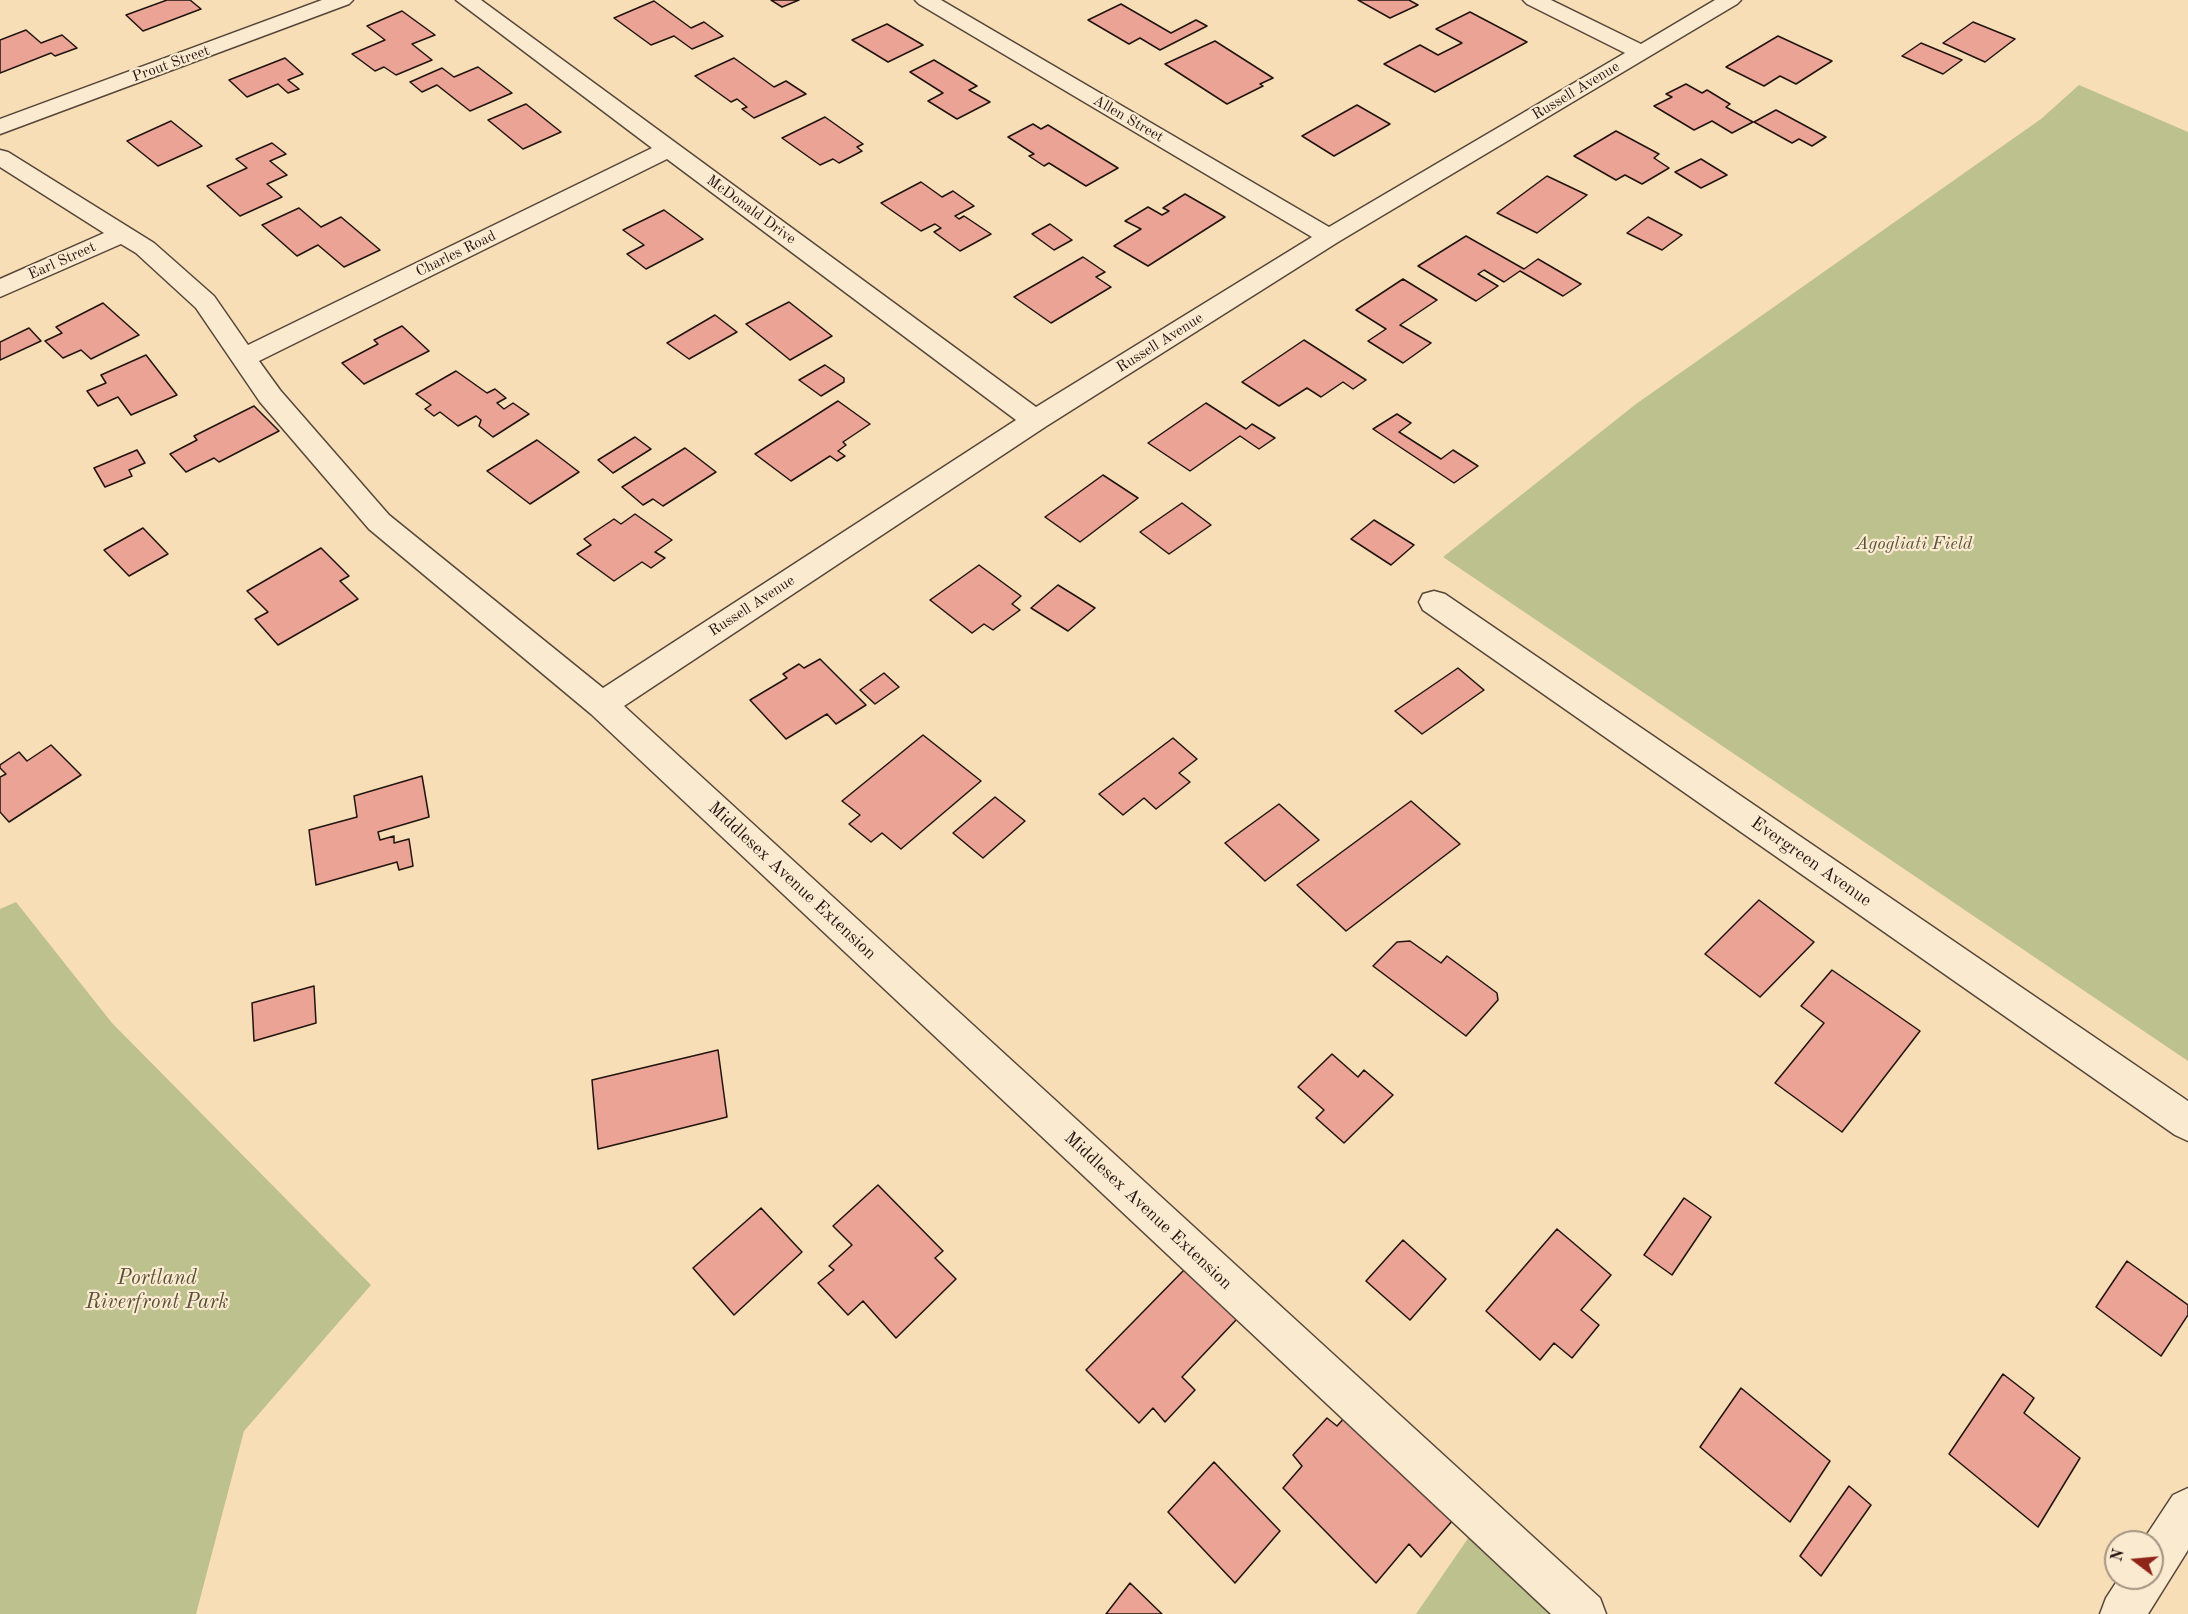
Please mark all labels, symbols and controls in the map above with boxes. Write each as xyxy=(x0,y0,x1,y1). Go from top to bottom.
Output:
street label: Prout Street xyxy=(130,42,212,86)
street label: Russell Avenue xyxy=(1529,58,1623,124)
street label: Allen Street xyxy=(1090,92,1166,146)
street label: McDonald Drive xyxy=(703,172,799,248)
street label: Charles Road xyxy=(413,227,499,281)
street label: Earl Street xyxy=(25,238,99,284)
street label: Russell Avenue xyxy=(1113,309,1207,377)
park label: Agogliati Field xyxy=(1856,533,1972,555)
street label: Russell Avenue xyxy=(706,572,798,640)
street label: Middlesex Avenue Extension xyxy=(703,797,881,965)
street label: Evergreen Avenue xyxy=(1747,812,1875,912)
street label: Middlesex Avenue Extension xyxy=(1059,1127,1237,1295)
park label: Portland Riverfront Park xyxy=(85,1265,229,1315)
north arrow xyxy=(2104,1530,2164,1590)
text: N xyxy=(2109,1548,2128,1564)

